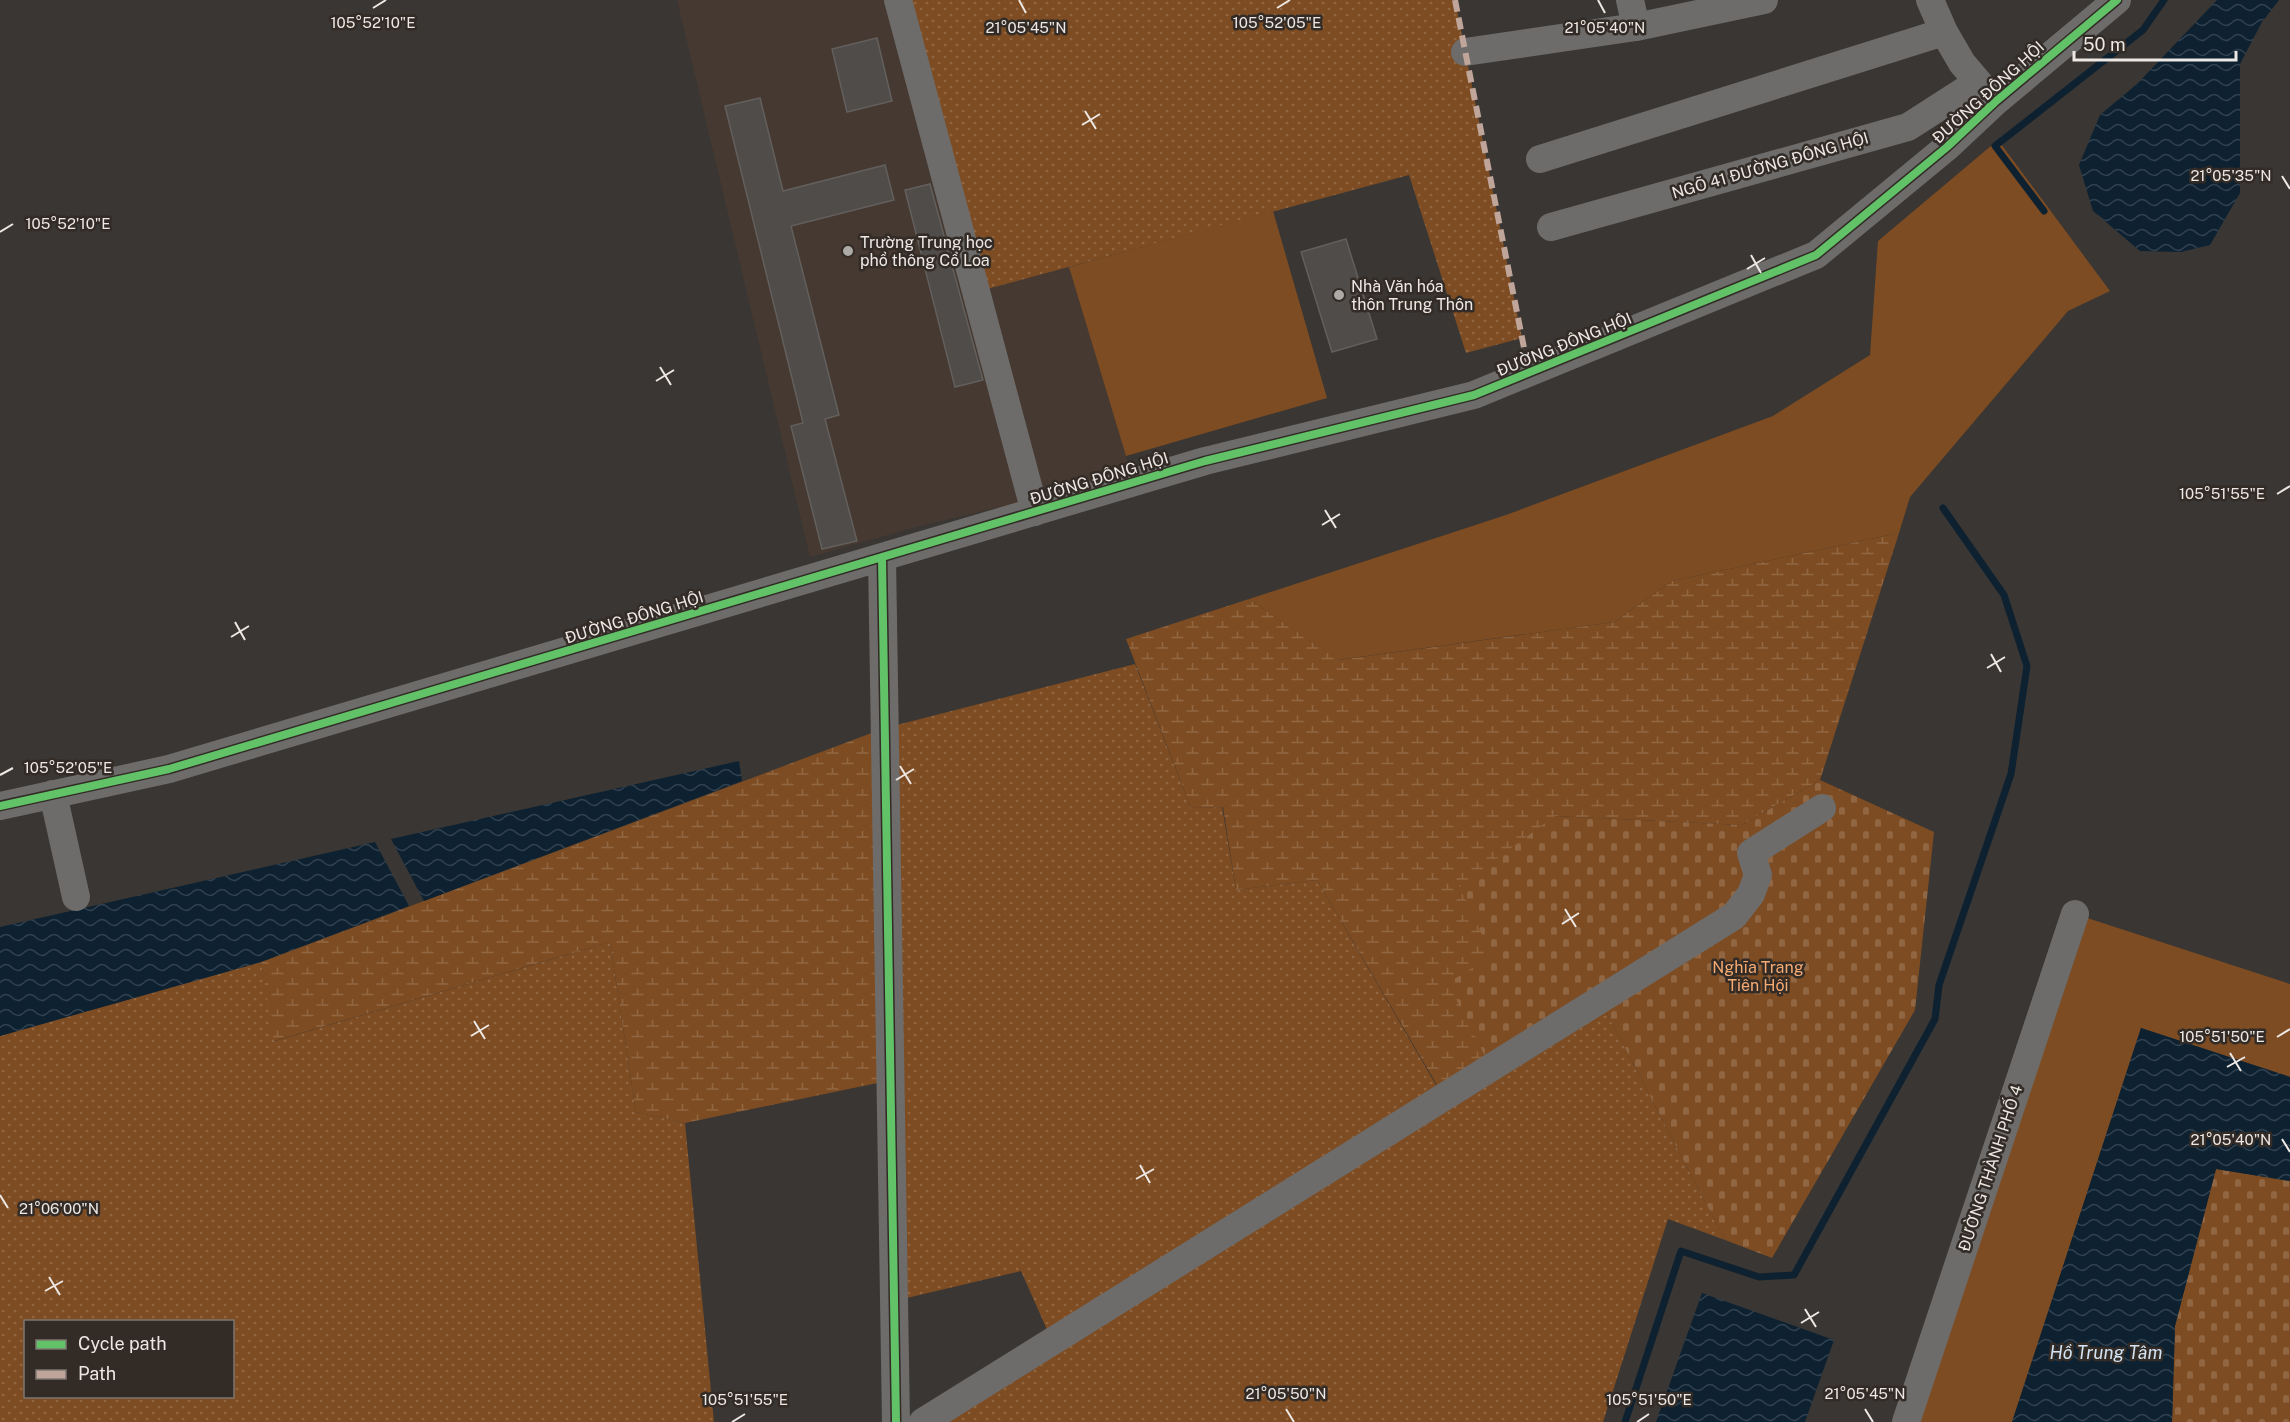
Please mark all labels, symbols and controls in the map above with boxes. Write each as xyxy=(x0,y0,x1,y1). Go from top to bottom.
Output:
text: 105°52'10"E xyxy=(330,14,416,31)
text: 105°52'05"E xyxy=(1233,14,1321,31)
text: 21°05'45"N xyxy=(985,19,1067,36)
text: 21°05'40"N xyxy=(1565,19,1645,36)
scale bar xyxy=(2074,24,2236,62)
text: 50 m xyxy=(2083,34,2126,55)
street label: ĐƯỜNG ĐÔNG HỘI xyxy=(1928,36,2048,148)
street label: NGÕ 41 ĐƯỜNG ĐÔNG HỘI xyxy=(1669,127,1871,203)
text: 21°05'35"N xyxy=(2190,167,2272,184)
text: 105°52'10"E xyxy=(25,215,111,232)
place label: Trường Trung học phổ thông Cổ Loa xyxy=(860,233,993,270)
marker: Trường Trung học phổ thông Cổ Loa xyxy=(841,244,855,258)
place label: Nhà Văn hóa thôn Trung Thôn xyxy=(1351,277,1473,314)
marker: Nhà Văn hóa thôn Trung Thôn xyxy=(1332,288,1346,302)
street label: ĐƯỜNG ĐÔNG HỘI xyxy=(1494,308,1634,380)
street label: ĐƯỜNG ĐÔNG HỘI xyxy=(1027,447,1171,509)
text: 105°51'55"E xyxy=(2179,485,2265,502)
street label: ĐƯỜNG ĐÔNG HỘI xyxy=(562,586,706,648)
text: 105°52'05"E xyxy=(24,759,112,776)
park label: Nghĩa Trang Tiên Hội xyxy=(1712,958,1804,995)
text: 105°51'50"E xyxy=(2179,1028,2265,1045)
street label: ĐƯỜNG THÀNH PHỐ 4 xyxy=(1952,1082,2026,1254)
text: 21°05'40"N xyxy=(2191,1131,2271,1148)
text: 21°06'00"N xyxy=(19,1200,99,1217)
legend xyxy=(24,1320,234,1398)
text: Cycle path xyxy=(78,1333,167,1354)
water label: Hồ Trung Tâm xyxy=(2050,1342,2163,1363)
text: Path xyxy=(78,1363,116,1384)
text: 21°05'50"N xyxy=(1246,1385,1326,1402)
text: 21°05'45"N xyxy=(1824,1385,1906,1402)
text: 105°51'55"E xyxy=(702,1391,788,1408)
text: 105°51'50"E xyxy=(1606,1391,1692,1408)

